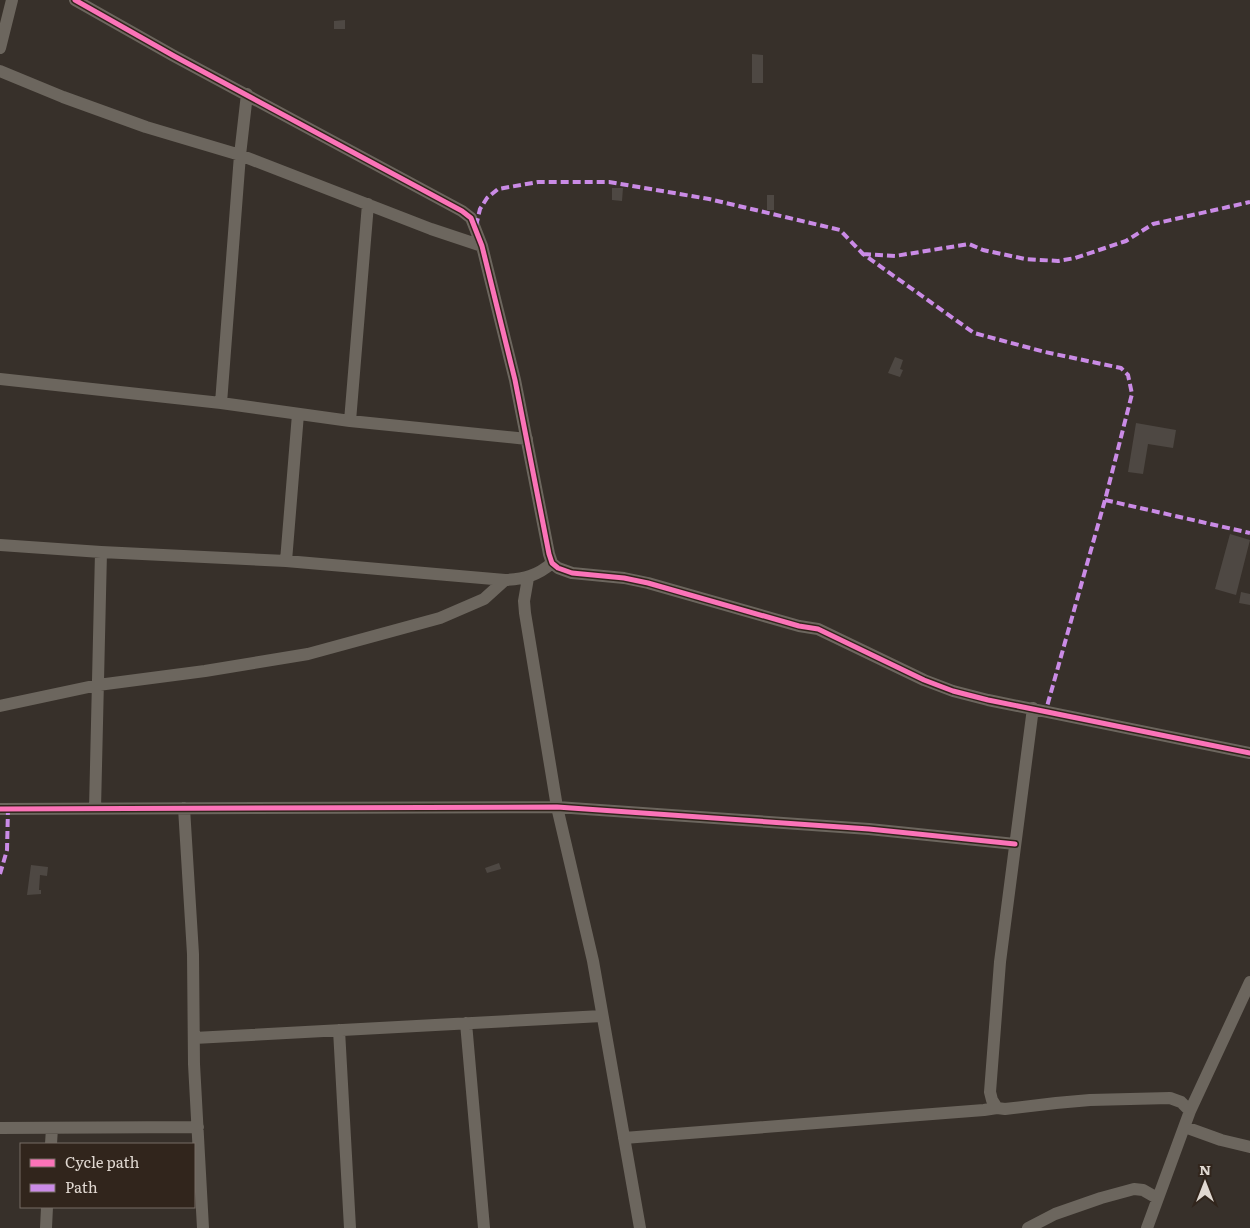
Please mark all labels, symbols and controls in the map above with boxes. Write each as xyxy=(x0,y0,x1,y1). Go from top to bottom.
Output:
legend xyxy=(20,1143,195,1208)
text: Cycle path xyxy=(65,1150,140,1173)
north arrow xyxy=(1180,1158,1230,1208)
text: N xyxy=(1199,1159,1211,1179)
text: Path xyxy=(65,1175,98,1198)

